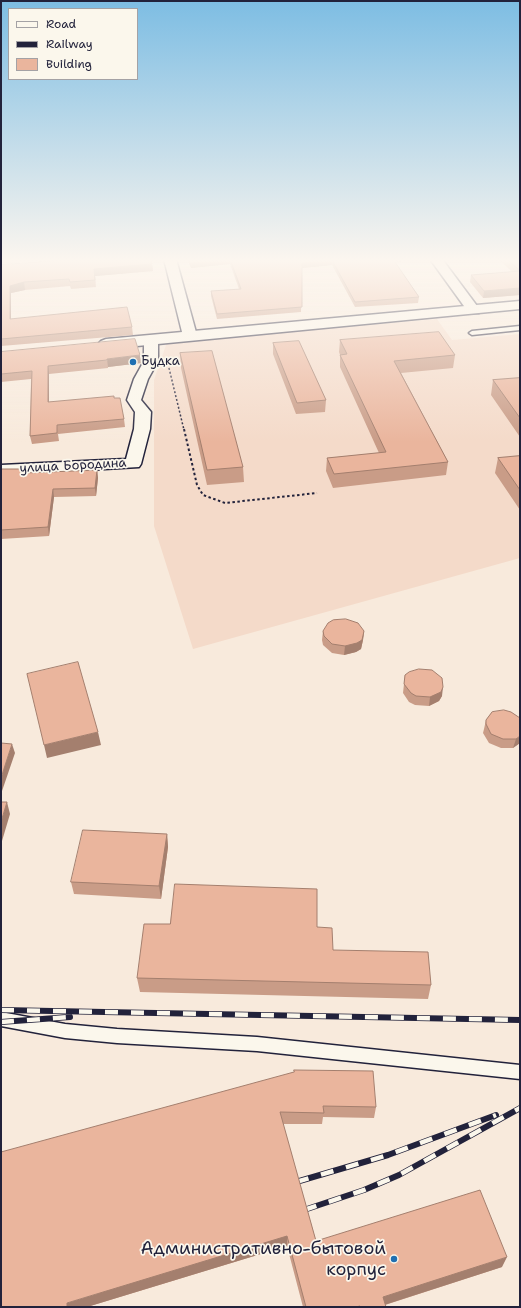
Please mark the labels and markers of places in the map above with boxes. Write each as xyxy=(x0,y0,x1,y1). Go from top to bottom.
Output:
place label: Будка xyxy=(141,354,180,370)
marker: Будка xyxy=(128,357,138,367)
place label: Административно-бытовой корпус xyxy=(140,1238,386,1280)
marker: Административно-бытовой корпус xyxy=(389,1254,399,1264)

